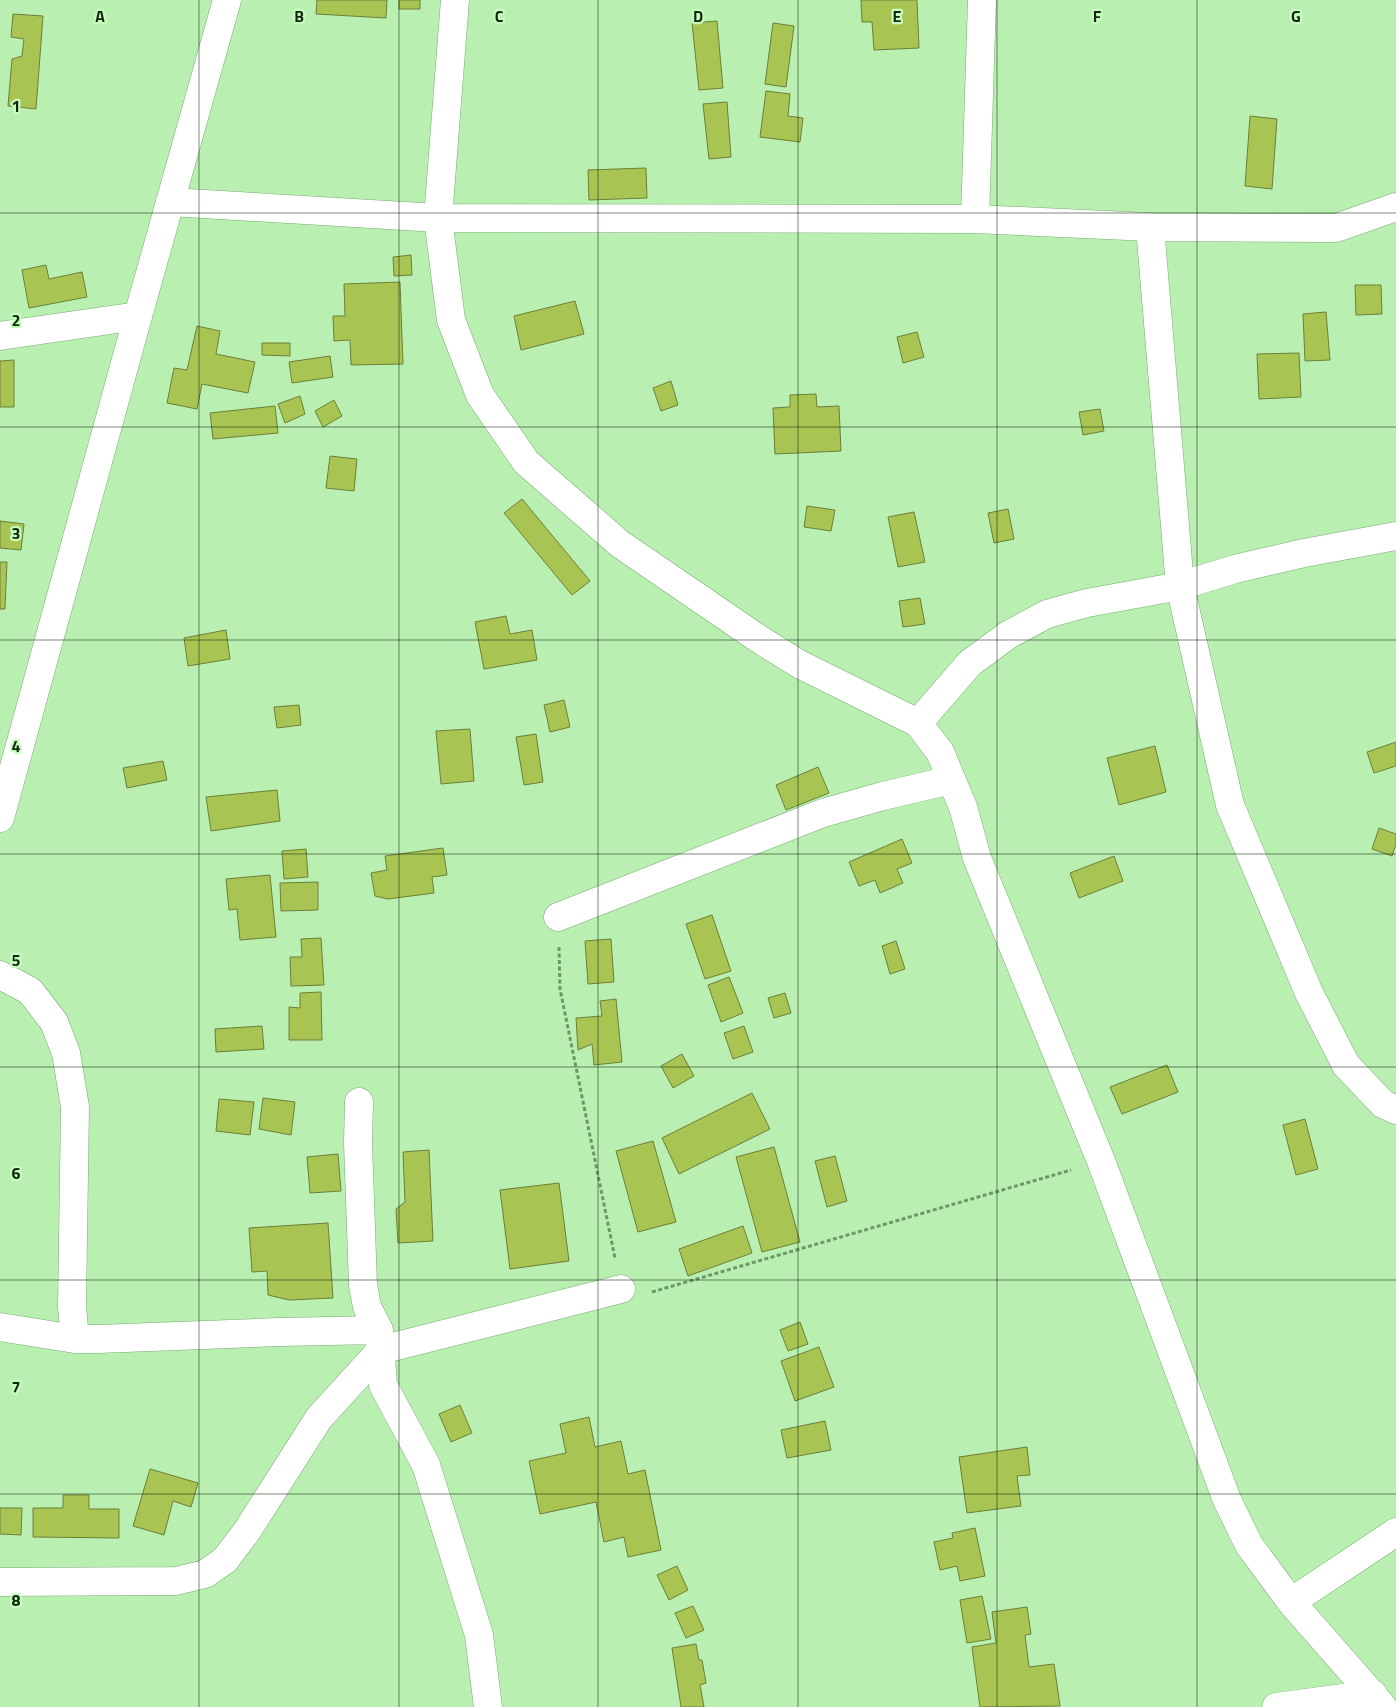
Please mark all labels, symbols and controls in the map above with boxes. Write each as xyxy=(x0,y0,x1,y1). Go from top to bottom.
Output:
text: A xyxy=(95,4,105,28)
text: B xyxy=(294,4,304,28)
text: C xyxy=(495,4,504,28)
text: D xyxy=(693,4,703,28)
text: E xyxy=(893,4,902,28)
text: F xyxy=(1093,4,1102,28)
text: G xyxy=(1291,4,1301,28)
text: 1 xyxy=(12,94,20,118)
text: 2 xyxy=(12,308,20,332)
text: 3 xyxy=(12,521,20,545)
text: 4 xyxy=(12,734,21,758)
text: 5 xyxy=(12,948,21,972)
text: 6 xyxy=(12,1161,21,1185)
text: 7 xyxy=(12,1375,20,1399)
text: 8 xyxy=(12,1588,21,1612)

